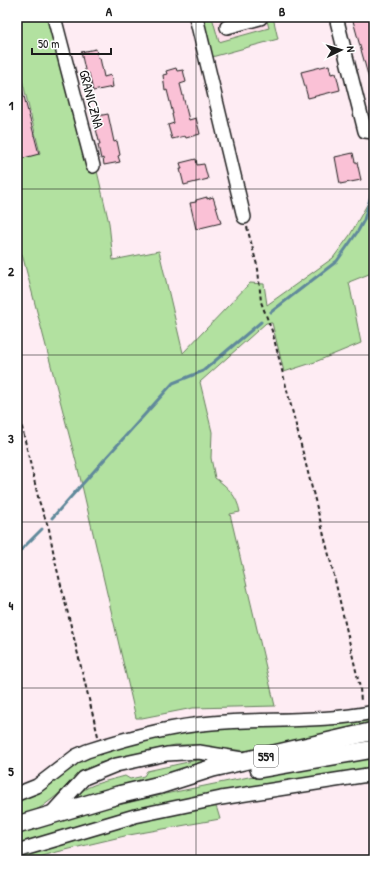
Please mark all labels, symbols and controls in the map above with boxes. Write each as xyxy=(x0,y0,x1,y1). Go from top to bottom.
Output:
text: A xyxy=(106,2,113,20)
text: B xyxy=(279,2,286,20)
scale bar xyxy=(32,30,111,56)
north arrow xyxy=(321,30,361,70)
text: 50 m xyxy=(38,35,59,52)
text: N xyxy=(344,46,358,53)
street label: GRANICZNA xyxy=(75,68,109,130)
text: 1 xyxy=(9,96,14,114)
text: 2 xyxy=(8,262,15,280)
text: 3 xyxy=(8,429,14,447)
text: 4 xyxy=(9,596,14,614)
road number: 559 xyxy=(254,745,278,767)
text: 5 xyxy=(8,762,14,780)

